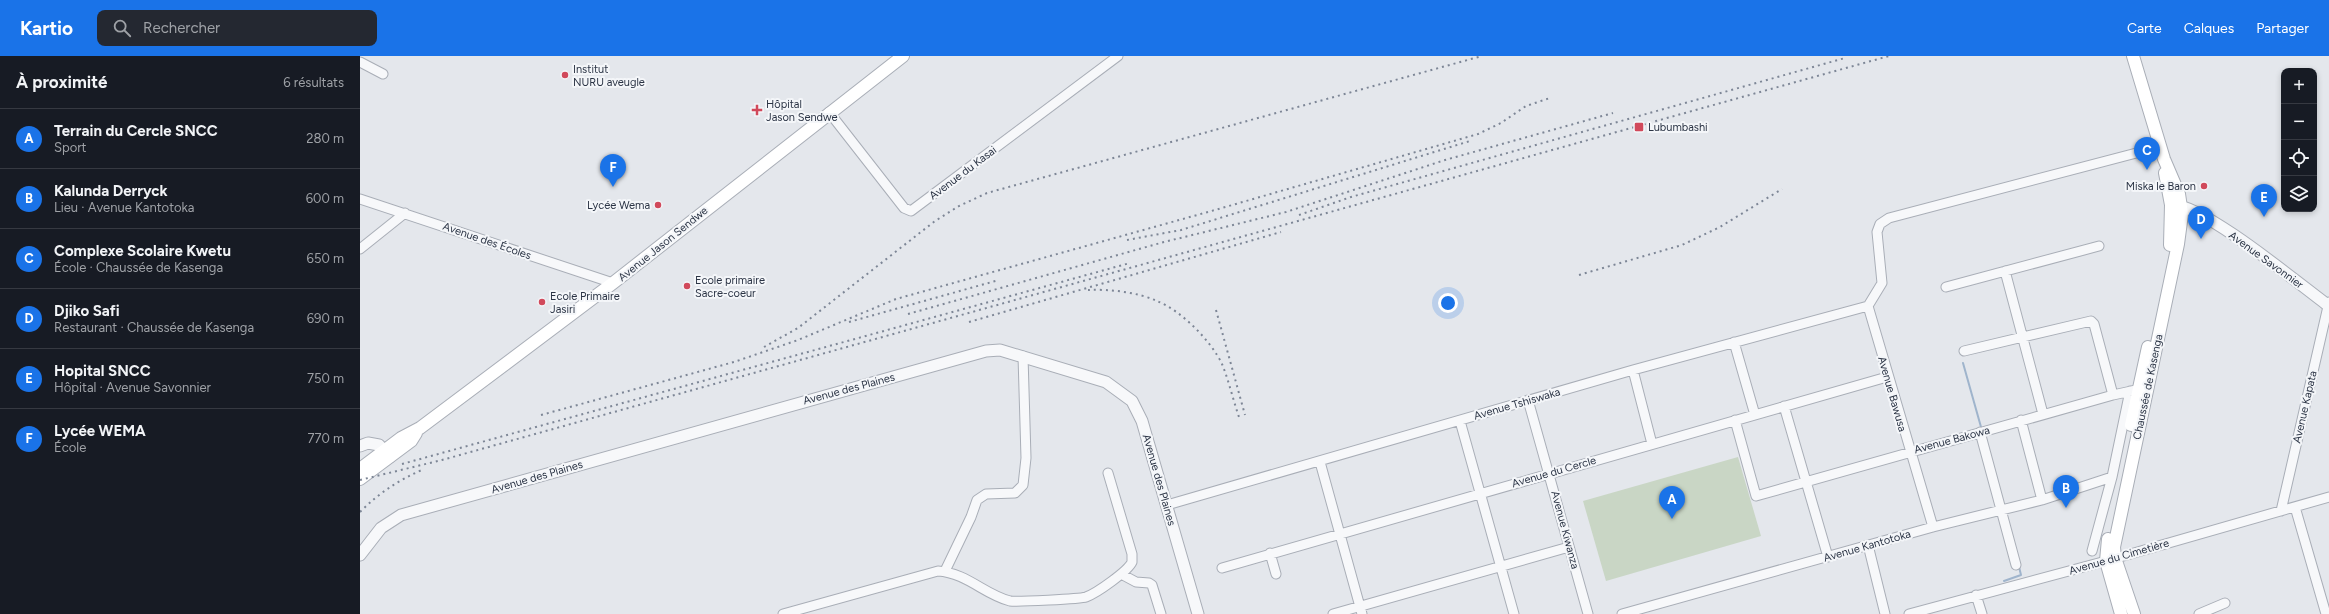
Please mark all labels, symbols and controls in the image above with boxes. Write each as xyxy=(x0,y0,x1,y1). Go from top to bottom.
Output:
search box xyxy=(97,10,377,46)
text: Kartio xyxy=(20,17,73,40)
icon: search xyxy=(111,17,133,39)
text: Rechercher xyxy=(143,19,220,37)
text: Carte xyxy=(2127,20,2162,37)
text: Calques xyxy=(2184,20,2234,37)
text: Partager xyxy=(2256,20,2309,37)
place label: Institut NURU aveugle xyxy=(573,63,645,89)
map controls xyxy=(2281,68,2317,212)
button: + xyxy=(2281,68,2317,104)
marker: Institut NURU aveugle xyxy=(560,70,570,80)
text: À proximité xyxy=(16,72,107,92)
text: 6 résultats xyxy=(283,75,344,90)
place label: Hôpital Jason Sendwe xyxy=(766,98,837,124)
marker: Hôpital Jason Sendwe xyxy=(751,104,763,116)
button: − xyxy=(2281,104,2317,140)
marker: Lubumbashi xyxy=(1633,121,1645,133)
place label: Lubumbashi xyxy=(1648,121,1708,134)
text: Terrain du Cercle SNCC xyxy=(54,122,218,140)
text: A xyxy=(24,131,34,146)
text: 280 m xyxy=(306,131,344,146)
pin: C xyxy=(2134,137,2160,170)
text: Sport xyxy=(54,140,87,155)
button: locate xyxy=(2281,140,2317,176)
street label: Avenue du Kasai xyxy=(927,144,999,202)
pin: F xyxy=(600,154,626,187)
button: layers xyxy=(2281,176,2317,212)
place label: Miska le Baron xyxy=(2126,180,2196,193)
marker: Miska le Baron xyxy=(2199,181,2209,191)
text: Kalunda Derryck xyxy=(54,182,168,200)
pin: E xyxy=(2251,184,2277,217)
text: B xyxy=(25,191,33,206)
text: 600 m xyxy=(306,191,344,206)
place label: Lycée Wema xyxy=(587,199,650,212)
text: Lieu · Avenue Kantotoka xyxy=(54,200,194,215)
marker: Lycée Wema xyxy=(653,200,663,210)
street label: Avenue Jason Sendwe xyxy=(616,204,710,284)
pin: D xyxy=(2188,206,2214,239)
street label: Avenue des Écoles xyxy=(441,220,533,262)
street label: Avenue Savonnier xyxy=(2226,229,2306,291)
text: Complexe Scolaire Kwetu xyxy=(54,242,231,260)
text: C xyxy=(24,251,34,266)
text: 650 m xyxy=(307,251,344,266)
text: École · Chaussée de Kasenga xyxy=(54,260,223,275)
place label: Ecole primaire Sacre-coeur xyxy=(695,274,765,300)
marker: Ecole primaire Sacre-coeur xyxy=(682,281,692,291)
place label: Ecole Primaire Jasiri xyxy=(550,290,620,316)
your location xyxy=(1438,293,1458,313)
marker: Ecole Primaire Jasiri xyxy=(537,297,547,307)
text: Djiko Safi xyxy=(54,302,120,320)
text: D xyxy=(24,311,34,326)
text: 690 m xyxy=(307,311,344,326)
text: Restaurant · Chaussée de Kasenga xyxy=(54,320,254,335)
street label: Chaussée de Kasenga xyxy=(2130,333,2166,441)
street label: Avenue Bawusa xyxy=(1875,355,1909,433)
text: Hopital SNCC xyxy=(54,362,151,380)
street label: Avenue Kapata xyxy=(2290,369,2320,445)
text: E xyxy=(25,371,33,386)
text: 750 m xyxy=(307,371,344,386)
street label: Avenue des Plaines xyxy=(802,371,896,407)
text: Hôpital · Avenue Savonnier xyxy=(54,380,211,395)
street label: Avenue Tshiswaka xyxy=(1472,385,1562,423)
text: Lycée WEMA xyxy=(54,422,146,440)
street label: Avenue Bakowa xyxy=(1913,424,1991,456)
text: F xyxy=(25,431,33,446)
text: 770 m xyxy=(307,431,344,446)
street label: Avenue des Plaines xyxy=(1140,433,1178,527)
text: École xyxy=(54,440,86,455)
street label: Avenue du Cercle xyxy=(1510,454,1598,490)
street label: Avenue des Plaines xyxy=(490,458,584,496)
pin: B xyxy=(2053,475,2079,508)
pin: A xyxy=(1659,486,1685,519)
street label: Avenue Kiwanza xyxy=(1548,489,1582,571)
street label: Avenue Kantotoka xyxy=(1822,527,1912,565)
street label: Avenue du Cimetière xyxy=(2067,536,2171,578)

